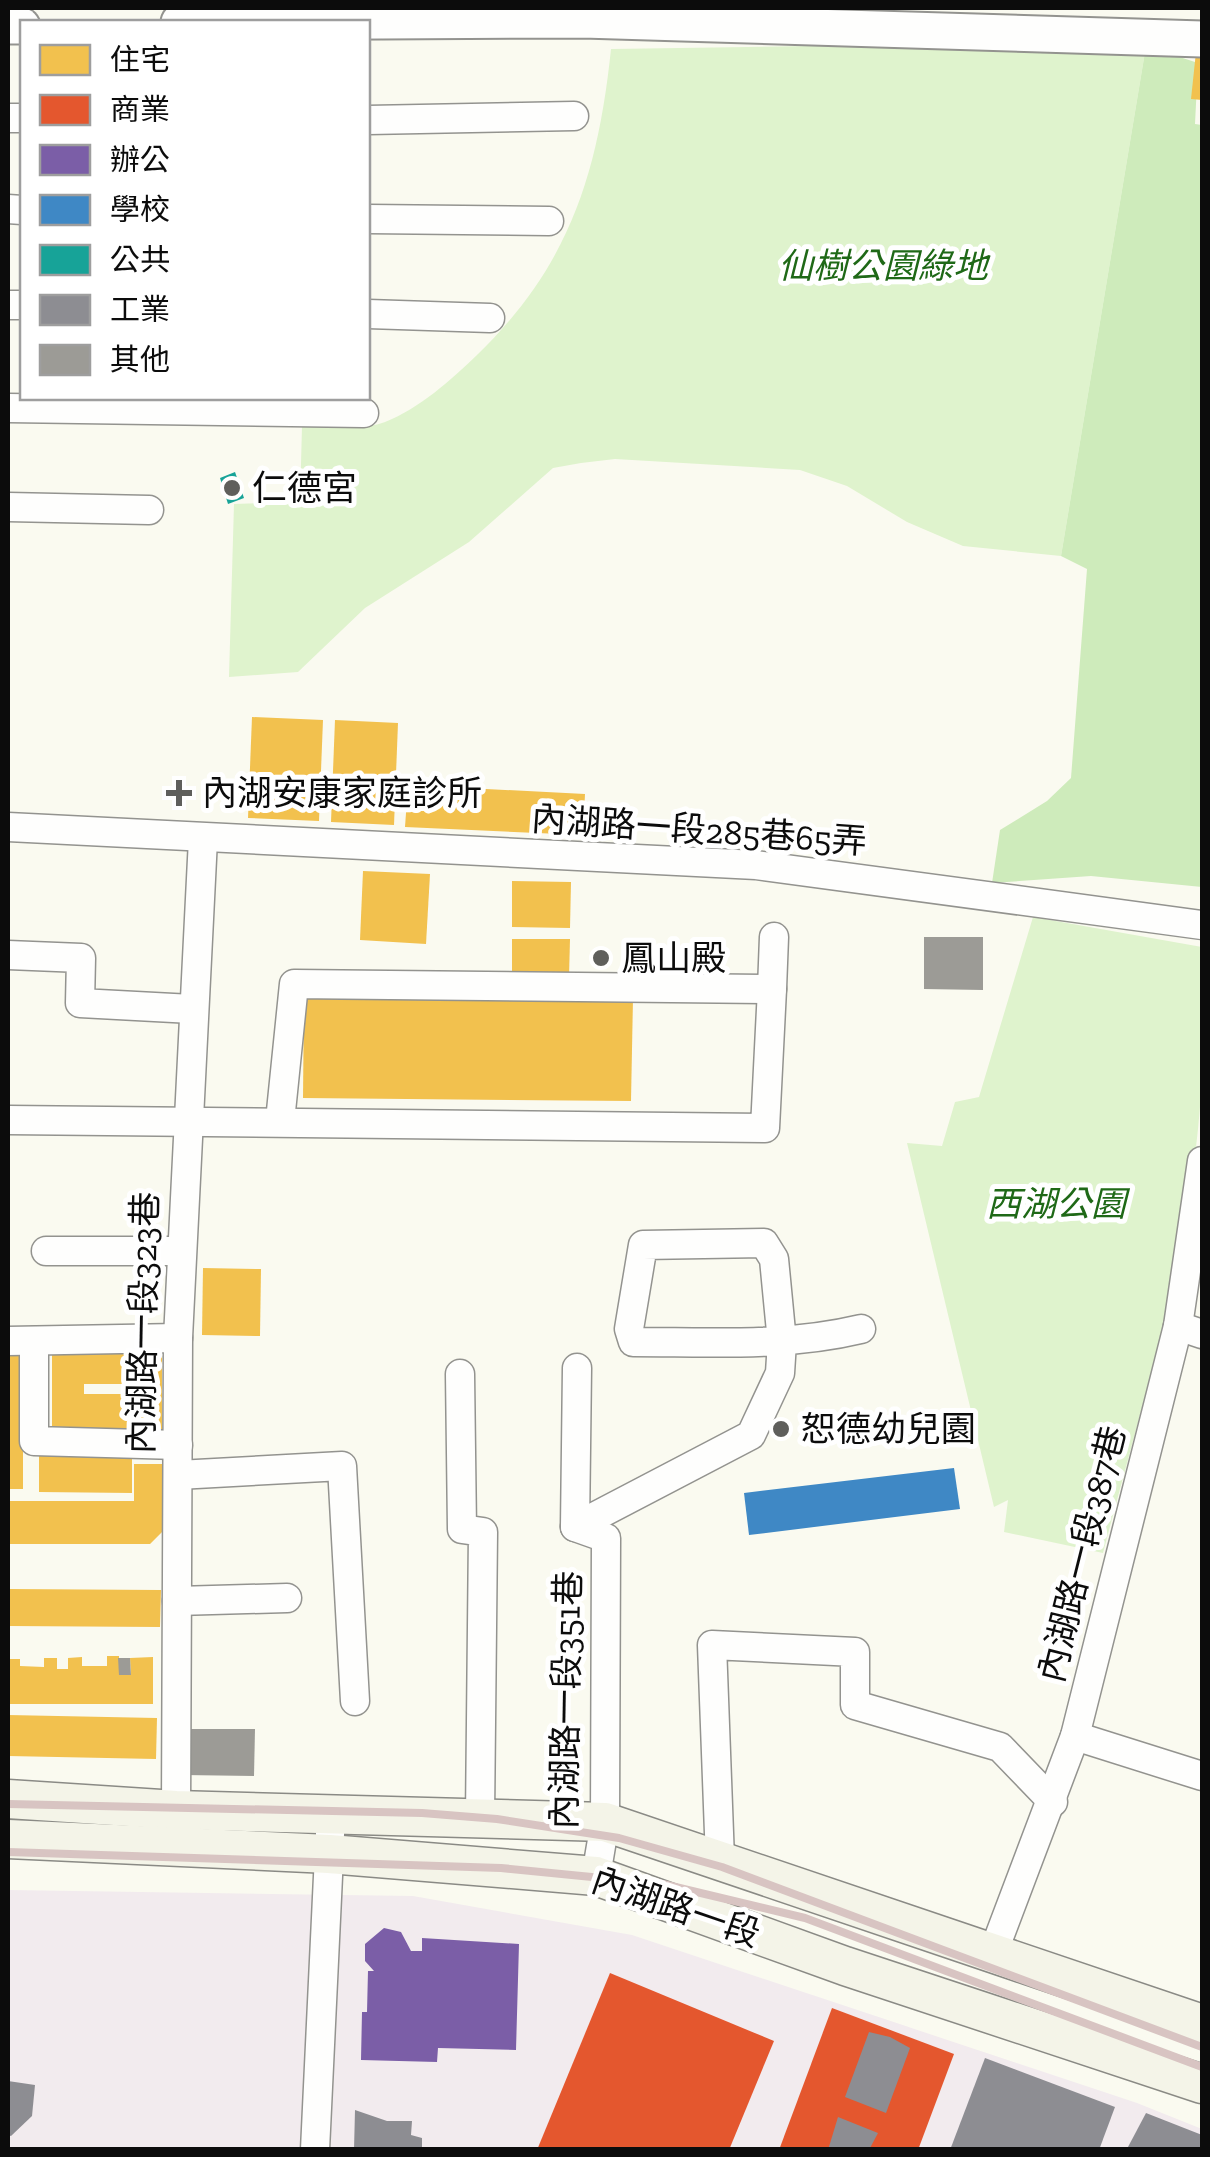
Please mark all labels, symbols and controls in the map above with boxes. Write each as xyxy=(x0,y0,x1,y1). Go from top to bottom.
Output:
legend xyxy=(20,20,370,400)
text: 住宅 xyxy=(110,42,170,78)
text: 商業 xyxy=(110,92,170,128)
text: 辦公 xyxy=(110,142,170,178)
text: 學校 xyxy=(110,192,170,228)
text: 公共 xyxy=(110,242,170,278)
park label: 仙樹公園綠地 xyxy=(778,245,991,287)
text: 工業 xyxy=(110,292,170,328)
text: 其他 xyxy=(110,342,170,378)
place label: 仁德宮 xyxy=(252,467,357,509)
marker: 仁德宮 xyxy=(221,477,243,499)
place label: 內湖安康家庭診所 xyxy=(202,772,482,814)
marker: 內湖安康家庭診所 xyxy=(166,780,192,806)
street label: 內湖路一段285巷65弄 xyxy=(530,797,868,863)
place label: 鳳山殿 xyxy=(621,937,726,979)
marker: 鳳山殿 xyxy=(590,947,612,969)
park label: 西湖公園 xyxy=(986,1183,1131,1225)
street label: 內湖路一段323巷 xyxy=(120,1192,166,1454)
place label: 恕德幼兒園 xyxy=(801,1408,976,1450)
marker: 恕德幼兒園 xyxy=(770,1418,792,1440)
street label: 內湖路一段387巷 xyxy=(1030,1422,1134,1686)
street label: 內湖路一段351巷 xyxy=(543,1570,589,1830)
street label: 內湖路一段 xyxy=(586,1859,766,1955)

